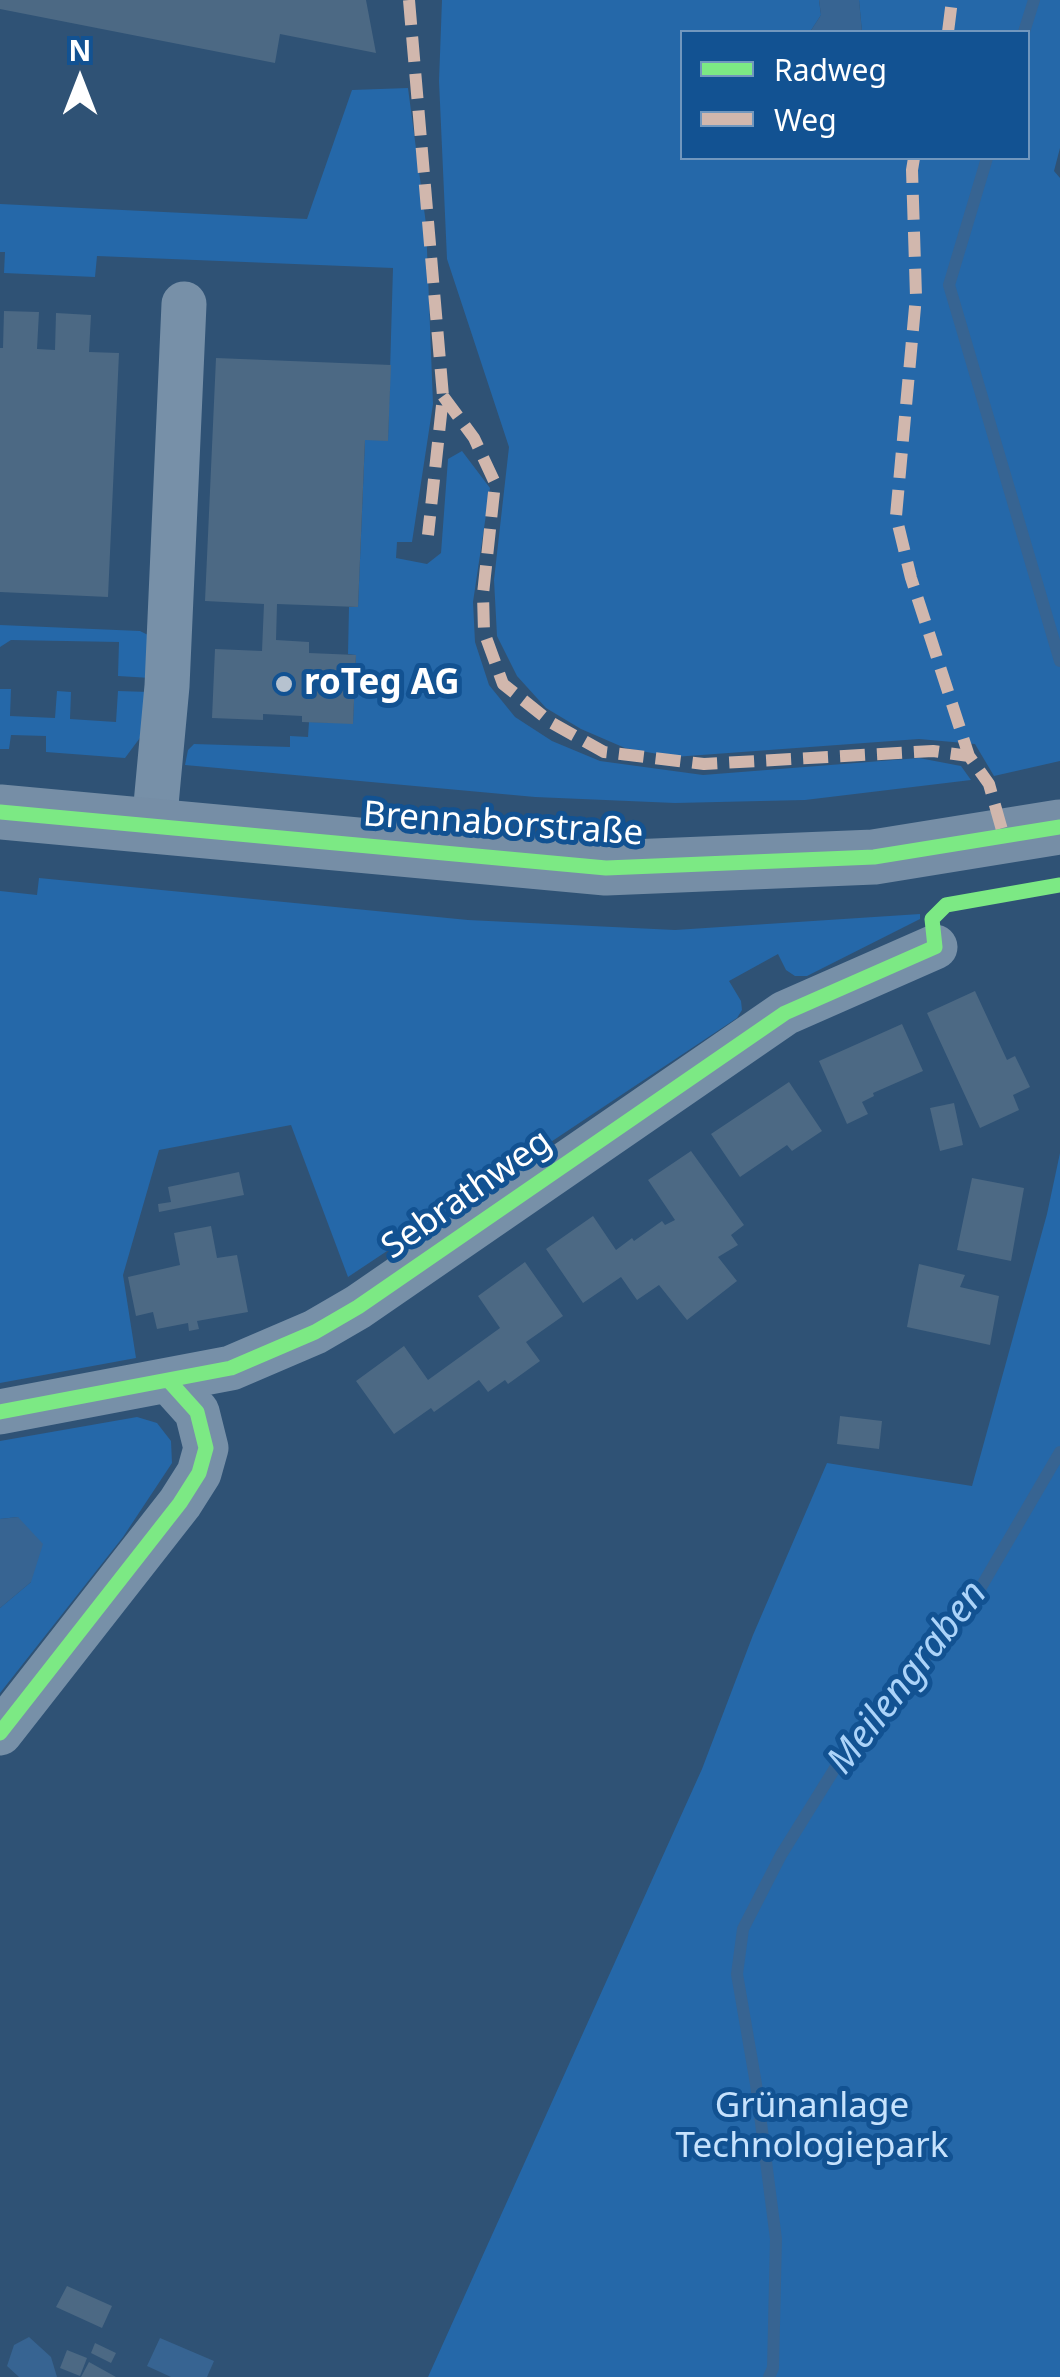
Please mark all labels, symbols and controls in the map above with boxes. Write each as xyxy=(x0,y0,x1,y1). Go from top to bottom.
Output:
north arrow xyxy=(30,30,130,130)
legend xyxy=(680,30,1030,160)
text: N xyxy=(69,31,91,69)
text: Radweg xyxy=(774,49,887,90)
text: Weg xyxy=(774,99,837,140)
place label: roTeg AG xyxy=(304,663,460,705)
marker: roTeg AG xyxy=(273,673,295,695)
street label: Brennaborstraße xyxy=(361,794,645,856)
street label: Sebrathweg xyxy=(374,1121,560,1269)
water label: Meilengraben xyxy=(818,1572,998,1784)
park label: Grünanlage Technologiepark xyxy=(676,2086,948,2168)

